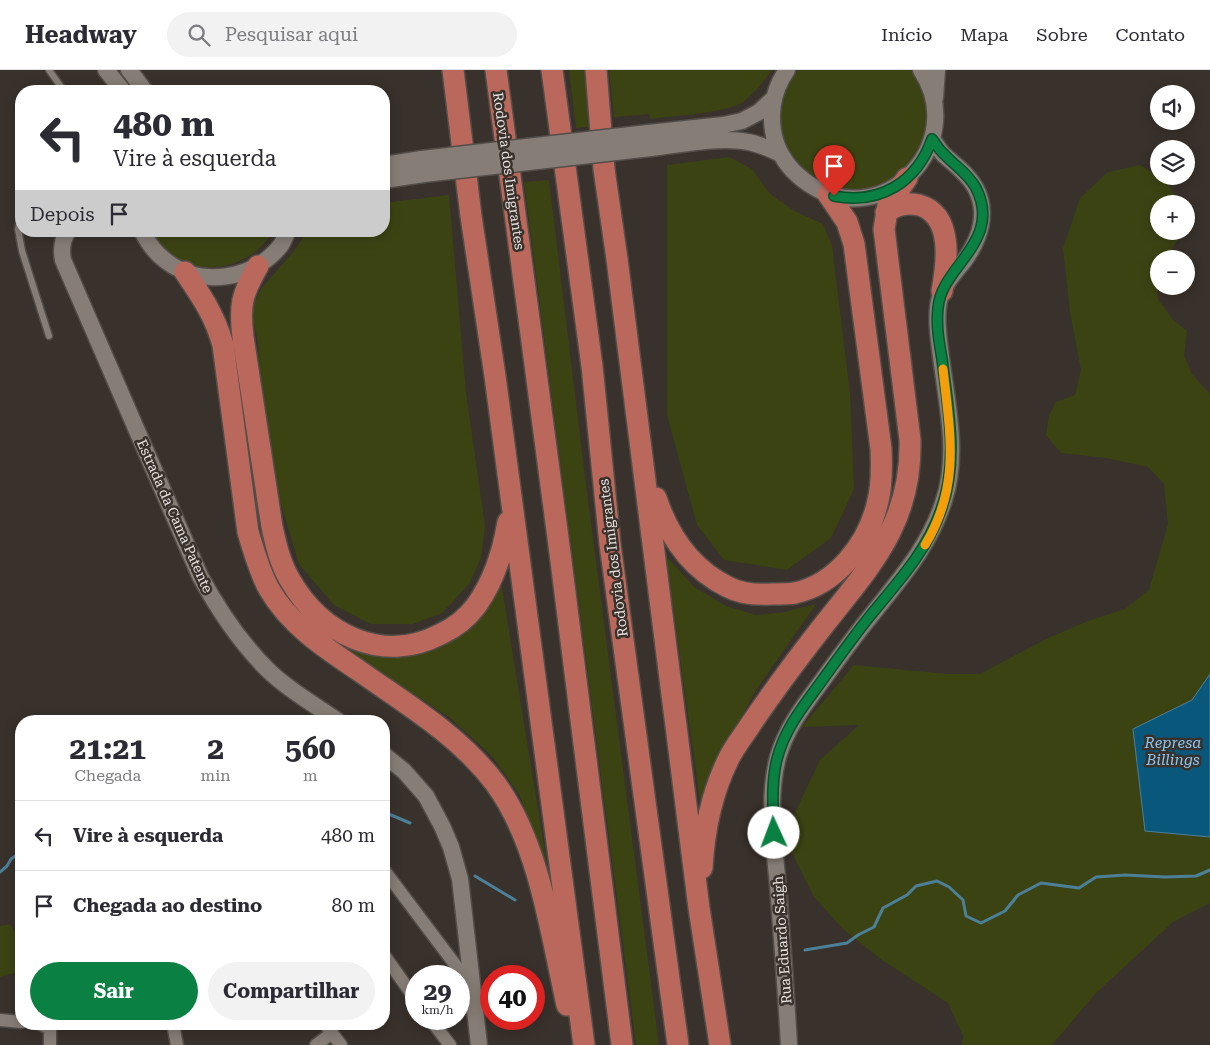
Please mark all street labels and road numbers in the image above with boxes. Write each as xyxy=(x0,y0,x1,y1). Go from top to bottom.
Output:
street label: Rodovia dos Imigrantes xyxy=(490,91,528,251)
street label: Estrada da Cama Patente xyxy=(134,437,216,596)
street label: Rodovia dos Imigrantes xyxy=(595,478,631,638)
street label: Rua Eduardo Saigh xyxy=(770,875,794,1005)

